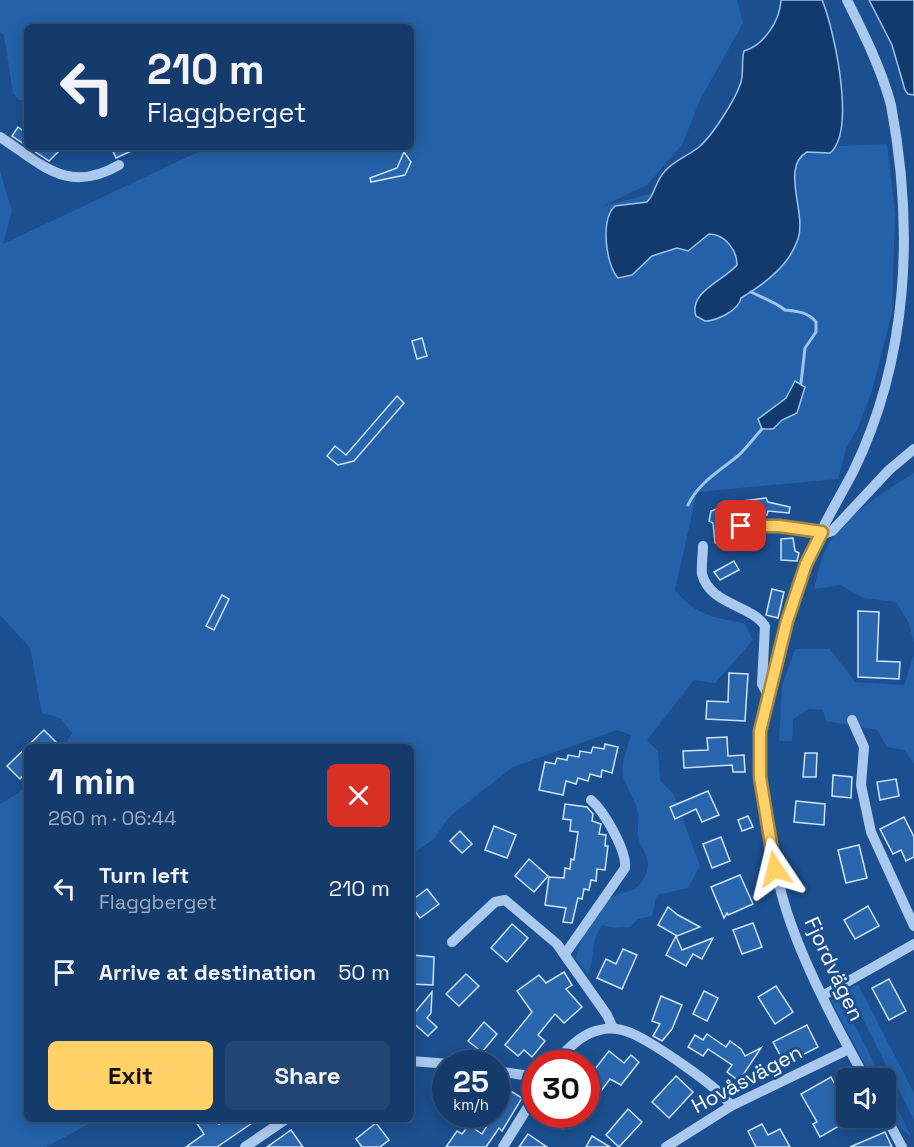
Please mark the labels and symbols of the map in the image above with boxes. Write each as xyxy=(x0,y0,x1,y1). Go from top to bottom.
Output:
pin xyxy=(715,500,766,551)
position arrow xyxy=(743,837,807,901)
street label: Fjordvägen xyxy=(799,912,870,1025)
street label: Hovåsvägen xyxy=(687,1038,807,1119)
speed limit sign: 30 xyxy=(522,1050,600,1128)

